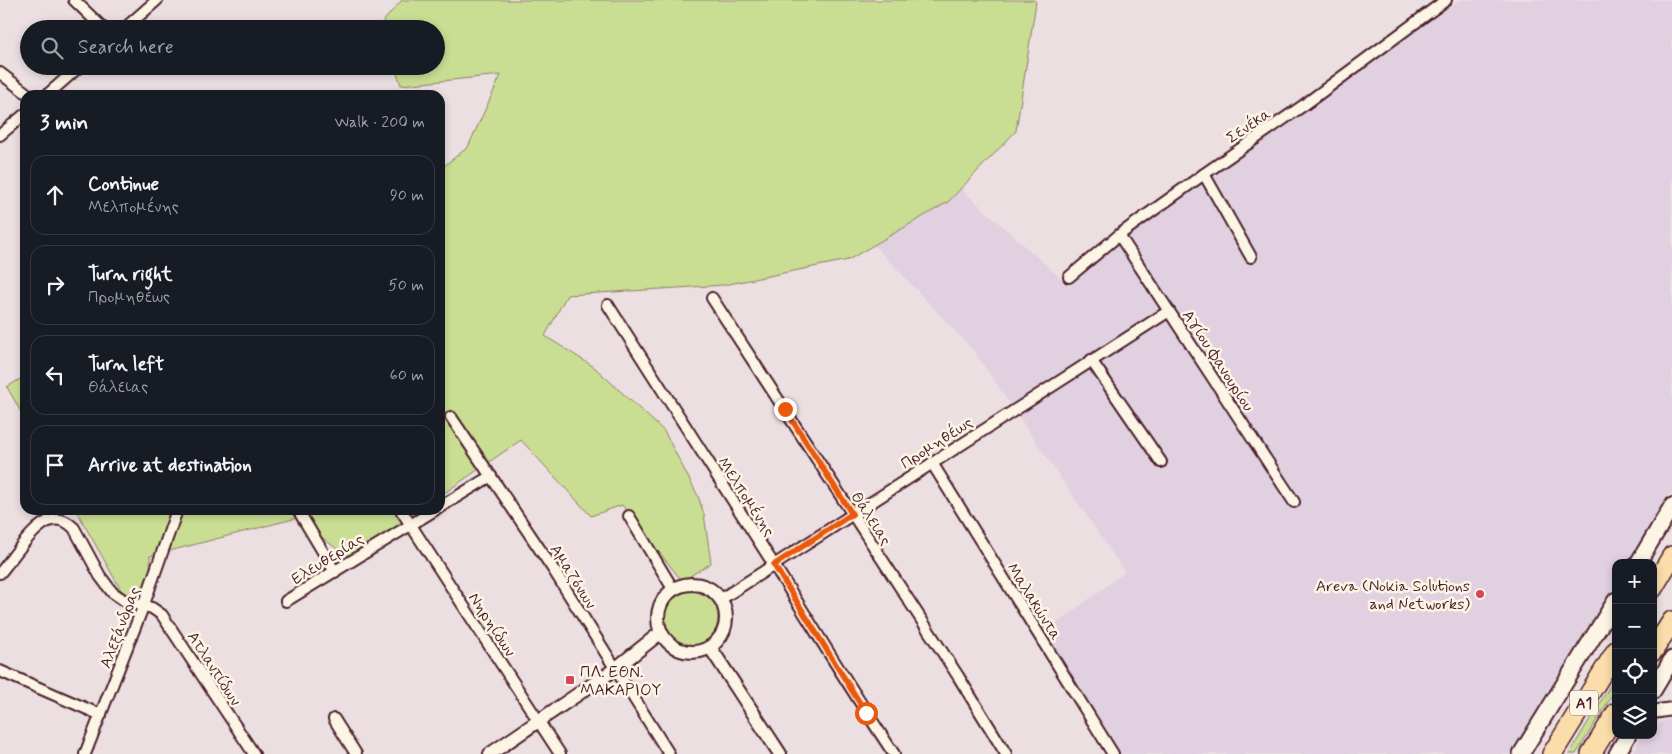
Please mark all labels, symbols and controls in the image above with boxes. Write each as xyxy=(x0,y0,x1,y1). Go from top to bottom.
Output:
search box xyxy=(20,20,445,75)
icon: search xyxy=(38,34,66,62)
text: Search here xyxy=(78,35,174,60)
street label: Σενέκα xyxy=(1222,103,1275,149)
text: 3 min xyxy=(40,109,88,137)
text: Walk · 200 m xyxy=(334,112,425,133)
text: Continue xyxy=(88,172,159,197)
icon: ahead xyxy=(41,181,69,209)
text: 90 m xyxy=(390,185,424,206)
text: Μελπομένης xyxy=(88,197,179,218)
text: Turn right xyxy=(88,262,172,287)
icon: right xyxy=(41,271,69,299)
text: 50 m xyxy=(388,275,424,296)
text: Προμηθέως xyxy=(88,287,170,308)
street label: Αγίου Φανουρίου xyxy=(1177,306,1258,416)
text: Turn left xyxy=(88,352,164,377)
icon: left xyxy=(41,361,69,389)
text: 60 m xyxy=(390,365,424,386)
text: Θάλειας xyxy=(88,377,148,398)
route end xyxy=(774,398,797,421)
street label: Προμηθέως xyxy=(896,411,977,474)
icon: arrive xyxy=(41,451,69,479)
street label: Μελπομένης xyxy=(712,452,780,541)
text: Arrive at destination xyxy=(88,453,252,478)
street label: Θάλειας xyxy=(846,488,896,550)
street label: Ελευθερίας xyxy=(288,529,368,590)
street label: Αμαζόνων xyxy=(545,540,601,613)
street label: Μαλακώντα xyxy=(1002,559,1066,645)
map controls xyxy=(1612,559,1657,739)
button: + xyxy=(1612,559,1657,604)
place label: Areva (Nokia Solutions and Networks) xyxy=(1316,576,1470,615)
street label: Αλεξάνδρας xyxy=(95,584,146,671)
marker: Areva (Nokia Solutions and Networks) xyxy=(1474,588,1486,600)
street label: Νηρηίδων xyxy=(463,589,520,661)
button: − xyxy=(1612,604,1657,649)
street label: Ατλαντίδων xyxy=(182,628,246,710)
button: locate xyxy=(1612,649,1657,694)
place label: ΠΛ. ΕΘΝ. ΜΑΚΑΡΙΟΥ xyxy=(580,662,662,701)
marker: ΠΛ. ΕΘΝ. ΜΑΚΑΡΙΟΥ xyxy=(564,674,576,686)
road number: Α1 xyxy=(1570,690,1598,716)
button: layers xyxy=(1612,694,1657,739)
route start xyxy=(855,702,878,725)

